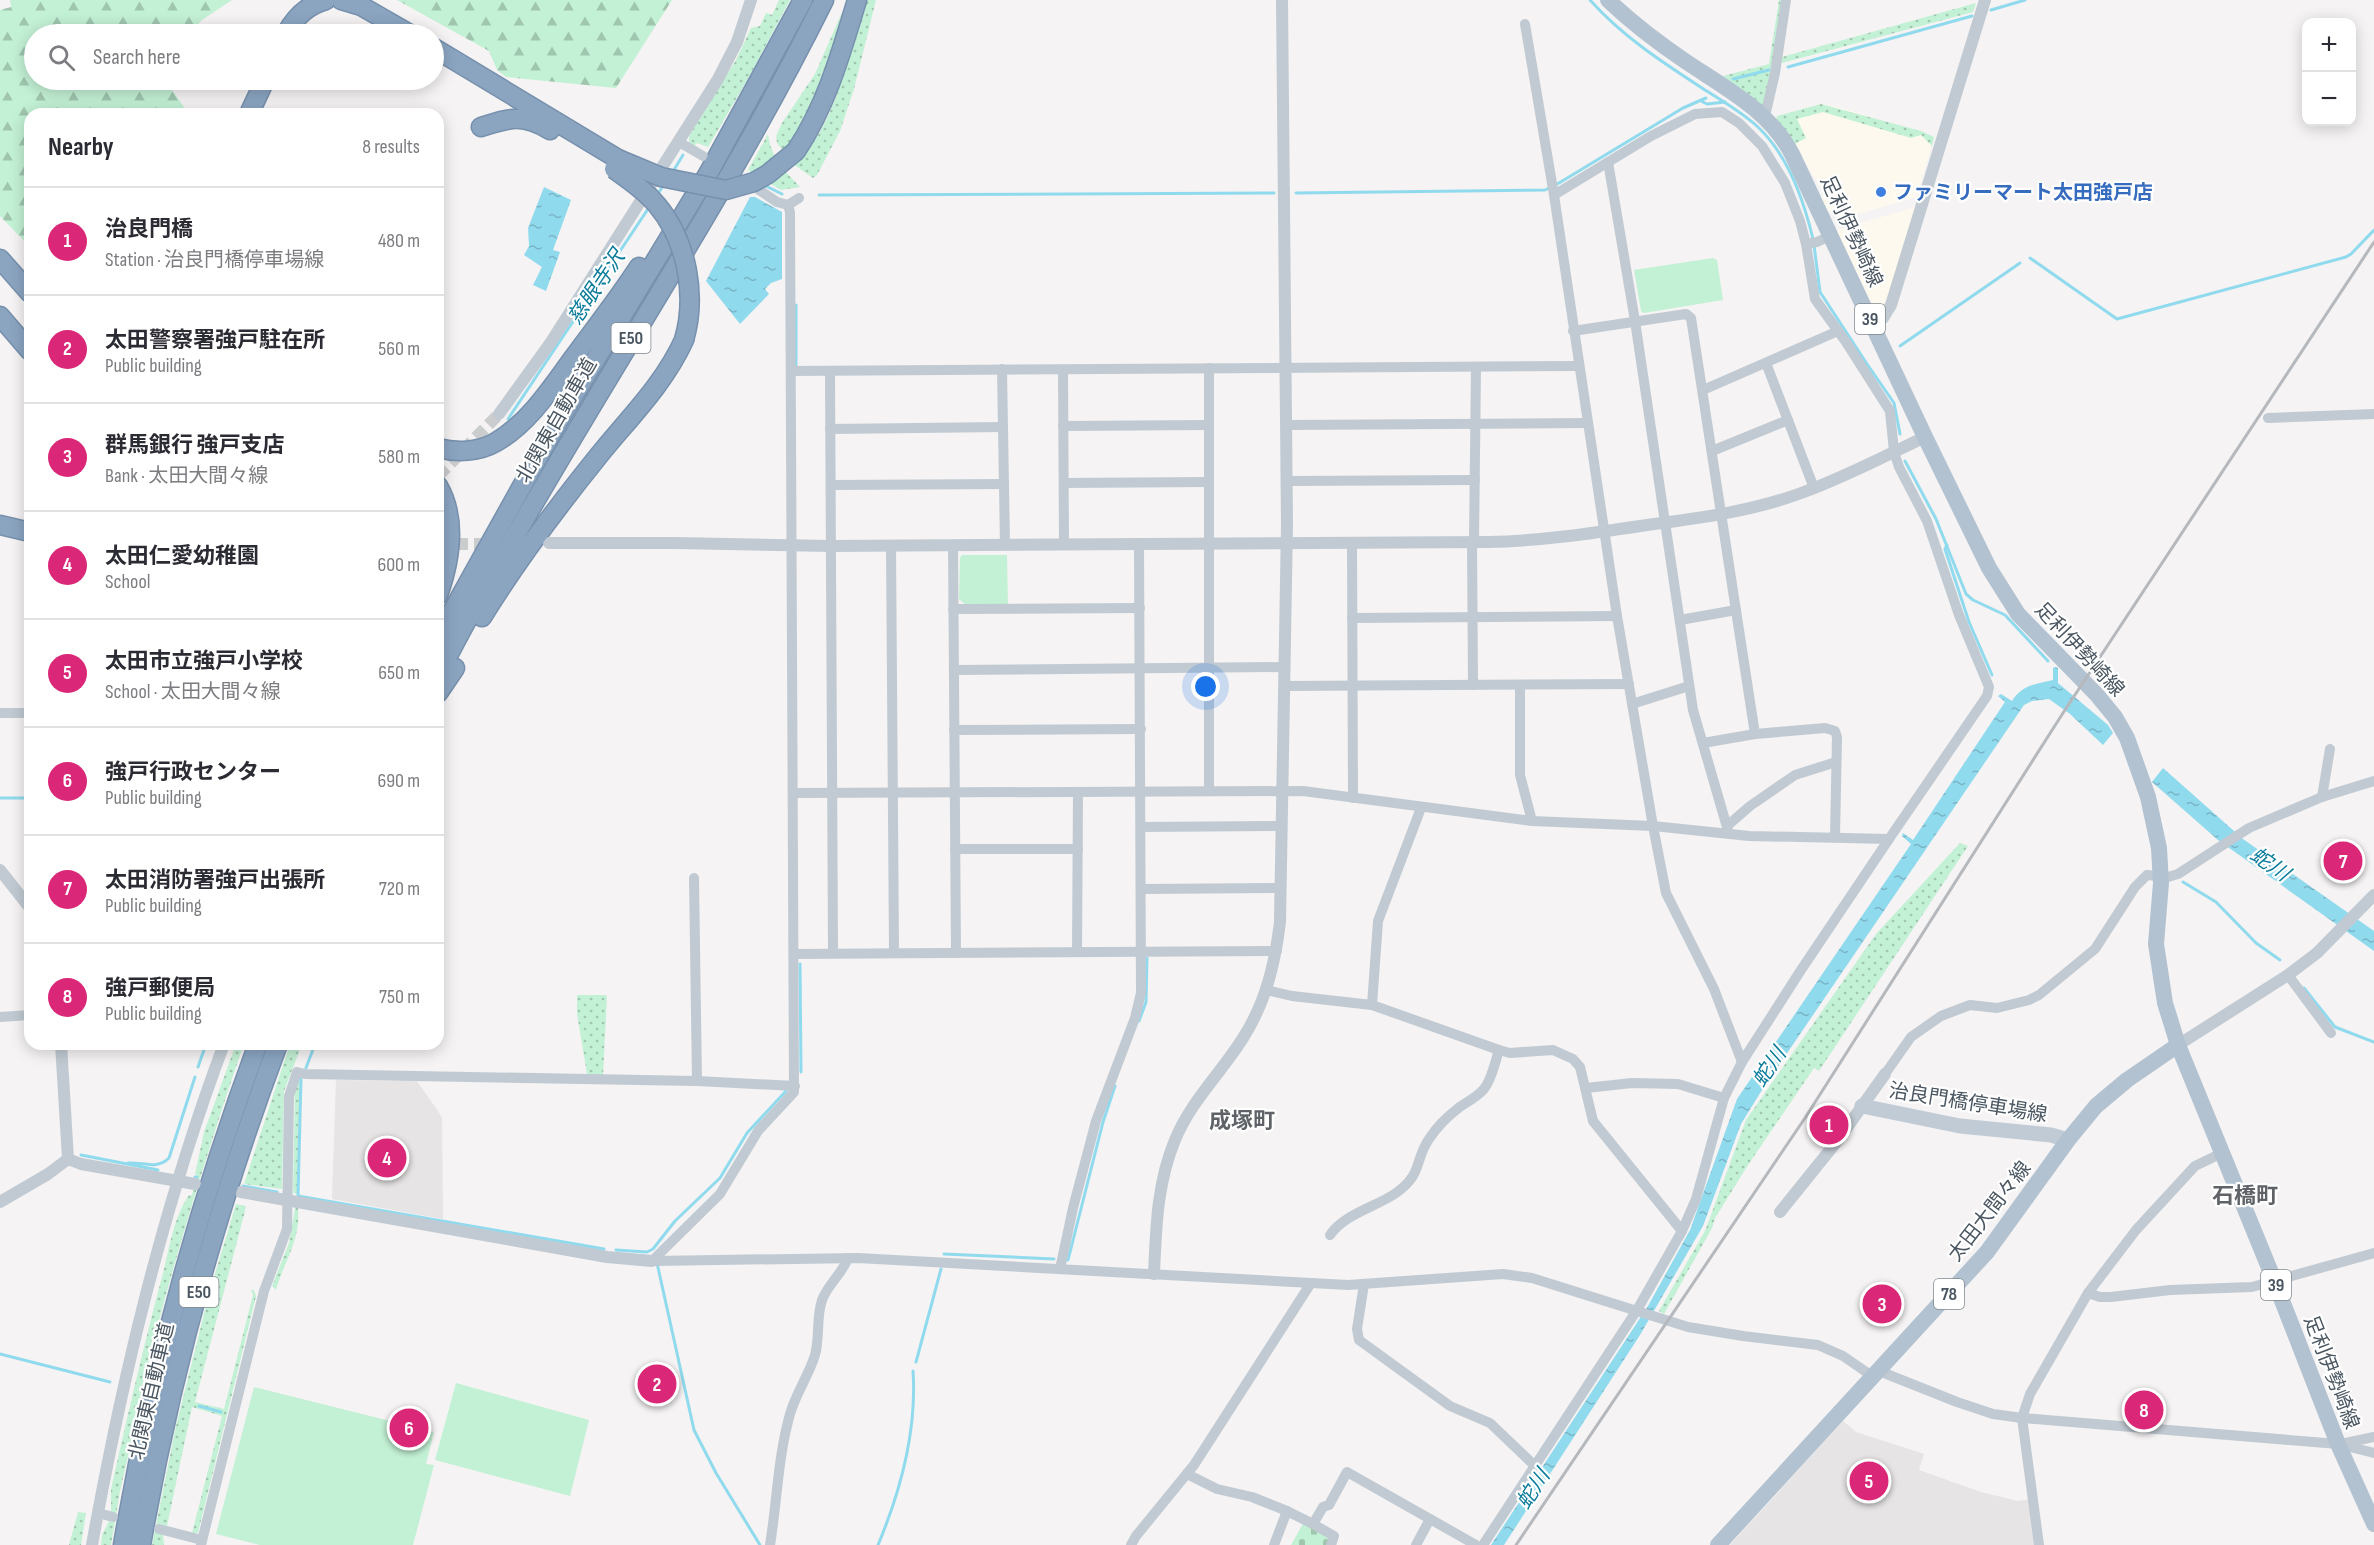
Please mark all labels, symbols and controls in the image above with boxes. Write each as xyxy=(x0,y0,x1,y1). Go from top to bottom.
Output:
map controls xyxy=(2302,18,2356,126)
button: + xyxy=(2302,18,2356,72)
search box xyxy=(24,24,444,90)
icon: search xyxy=(45,41,78,74)
text: Search here xyxy=(93,44,180,71)
button: − xyxy=(2302,72,2356,126)
text: Nearby xyxy=(48,132,114,163)
text: 8 results xyxy=(362,135,420,159)
street label: 足利伊勢崎線 xyxy=(1815,172,1887,291)
place label: ファミリーマート太田強戸店 xyxy=(1893,181,2153,205)
marker: ファミリーマート太田強戸店 xyxy=(1874,185,1888,199)
text: 治良門橋 xyxy=(105,216,193,243)
text: 1 xyxy=(64,229,71,253)
text: 480 m xyxy=(378,229,420,253)
water label: 慈眼寺沢 xyxy=(563,243,632,329)
text: Station · 治良門橋停車場線 xyxy=(105,248,324,272)
road number: 39 xyxy=(1855,304,1885,334)
road number: E50 xyxy=(612,323,650,353)
text: 太田警察署強戸駐在所 xyxy=(105,327,325,354)
text: 2 xyxy=(63,337,72,361)
text: 560 m xyxy=(378,337,420,361)
text: Public building xyxy=(105,354,202,378)
street label: 北関東自動車道 xyxy=(511,354,602,487)
text: 群馬銀行 強戸支店 xyxy=(105,432,284,459)
text: 3 xyxy=(63,445,72,469)
text: 580 m xyxy=(378,445,420,469)
text: Bank · 太田大間々線 xyxy=(105,464,268,488)
text: 太田仁愛幼稚園 xyxy=(105,543,259,570)
text: 4 xyxy=(63,553,72,577)
text: 600 m xyxy=(377,553,420,577)
text: School xyxy=(105,570,150,594)
street label: 足利伊勢崎線 xyxy=(2030,598,2129,702)
text: 太田市立強戸小学校 xyxy=(105,648,303,675)
text: 5 xyxy=(63,661,72,685)
text: 650 m xyxy=(378,661,420,685)
your location xyxy=(1191,672,1220,701)
text: School · 太田大間々線 xyxy=(105,680,281,704)
text: 強戸行政センター xyxy=(105,759,281,786)
text: 6 xyxy=(63,769,72,793)
text: 690 m xyxy=(378,769,420,793)
text: Public building xyxy=(105,786,202,810)
pin: 7 xyxy=(2324,838,2362,884)
water label: 蛇川 xyxy=(2245,842,2296,888)
text: 太田消防署強戸出張所 xyxy=(105,867,325,894)
text: 7 xyxy=(63,877,72,901)
text: 720 m xyxy=(379,877,420,901)
text: Public building xyxy=(105,894,202,918)
text: 強戸郵便局 xyxy=(105,975,215,1002)
text: 8 xyxy=(63,985,72,1009)
text: 750 m xyxy=(379,985,420,1009)
text: Public building xyxy=(105,1002,202,1026)
water label: 蛇川 xyxy=(1747,1041,1793,1092)
street label: 治良門橋停車場線 xyxy=(1887,1079,2049,1127)
pin: 1 xyxy=(1810,1102,1848,1148)
district label: 成塚町 xyxy=(1209,1108,1275,1135)
pin: 4 xyxy=(368,1136,406,1180)
street label: 太田大間々線 xyxy=(1943,1157,2036,1266)
district label: 石橋町 xyxy=(2212,1183,2278,1210)
road number: 39 xyxy=(2261,1270,2291,1300)
road number: E50 xyxy=(180,1277,218,1307)
road number: 78 xyxy=(1934,1279,1964,1309)
pin: 3 xyxy=(1862,1282,1902,1326)
street label: 足利伊勢崎線 xyxy=(2298,1312,2364,1433)
street label: 北関東自動車道 xyxy=(125,1320,179,1462)
pin: 2 xyxy=(638,1362,676,1406)
pin: 8 xyxy=(2124,1388,2164,1432)
pin: 6 xyxy=(390,1406,428,1450)
pin: 5 xyxy=(1850,1458,1888,1504)
water label: 蛇川 xyxy=(1511,1463,1556,1514)

